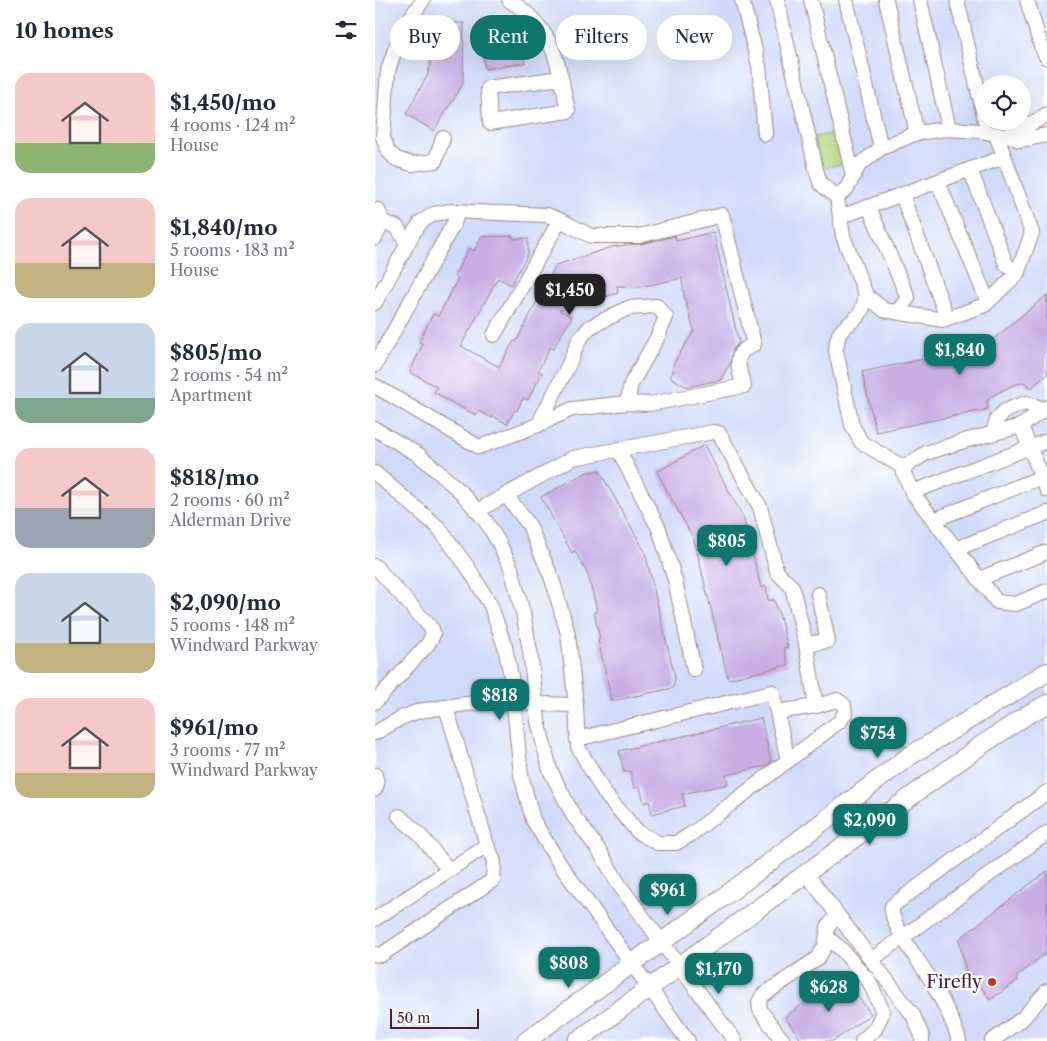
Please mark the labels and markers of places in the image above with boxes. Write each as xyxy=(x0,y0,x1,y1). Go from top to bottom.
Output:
pin: $1,450 xyxy=(529,274,611,316)
pin: $1,840 xyxy=(919,334,1001,376)
pin: $805 xyxy=(697,524,757,567)
pin: $818 xyxy=(470,678,530,721)
pin: $754 xyxy=(848,716,908,759)
pin: $2,090 xyxy=(829,804,911,846)
pin: $961 xyxy=(638,874,698,916)
pin: $808 xyxy=(539,946,599,989)
pin: $1,170 xyxy=(678,952,760,995)
pin: $628 xyxy=(799,970,859,1013)
place label: Firefly xyxy=(926,971,983,993)
marker: Firefly xyxy=(986,976,998,988)

